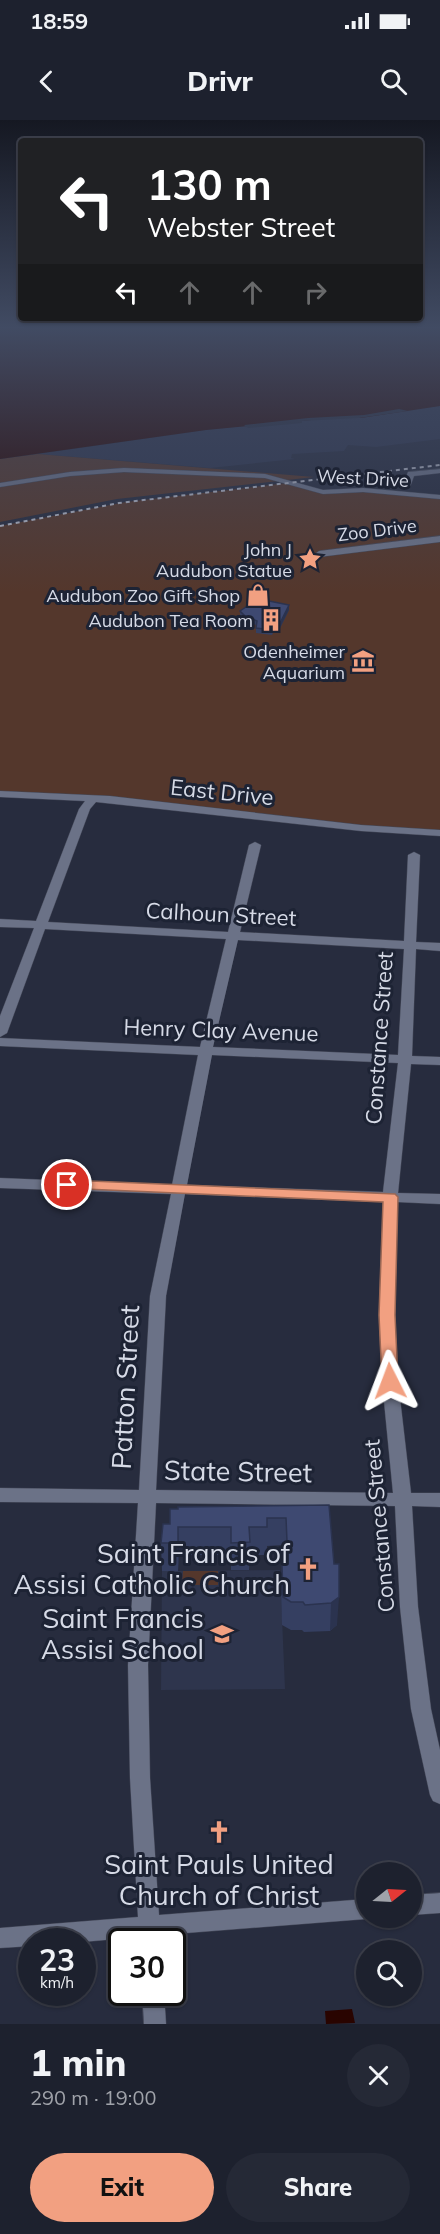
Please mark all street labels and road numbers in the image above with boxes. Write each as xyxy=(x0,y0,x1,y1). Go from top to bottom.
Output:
street label: West Drive xyxy=(316,464,410,492)
street label: Zoo Drive xyxy=(336,514,418,546)
street label: East Drive xyxy=(169,773,275,811)
street label: Calhoun Street xyxy=(145,896,297,932)
street label: Constance Street xyxy=(359,950,399,1126)
street label: Henry Clay Avenue xyxy=(123,1013,319,1047)
street label: Patton Street xyxy=(104,1304,146,1470)
street label: Constance Street xyxy=(357,1438,401,1614)
street label: State Street xyxy=(164,1453,312,1489)

